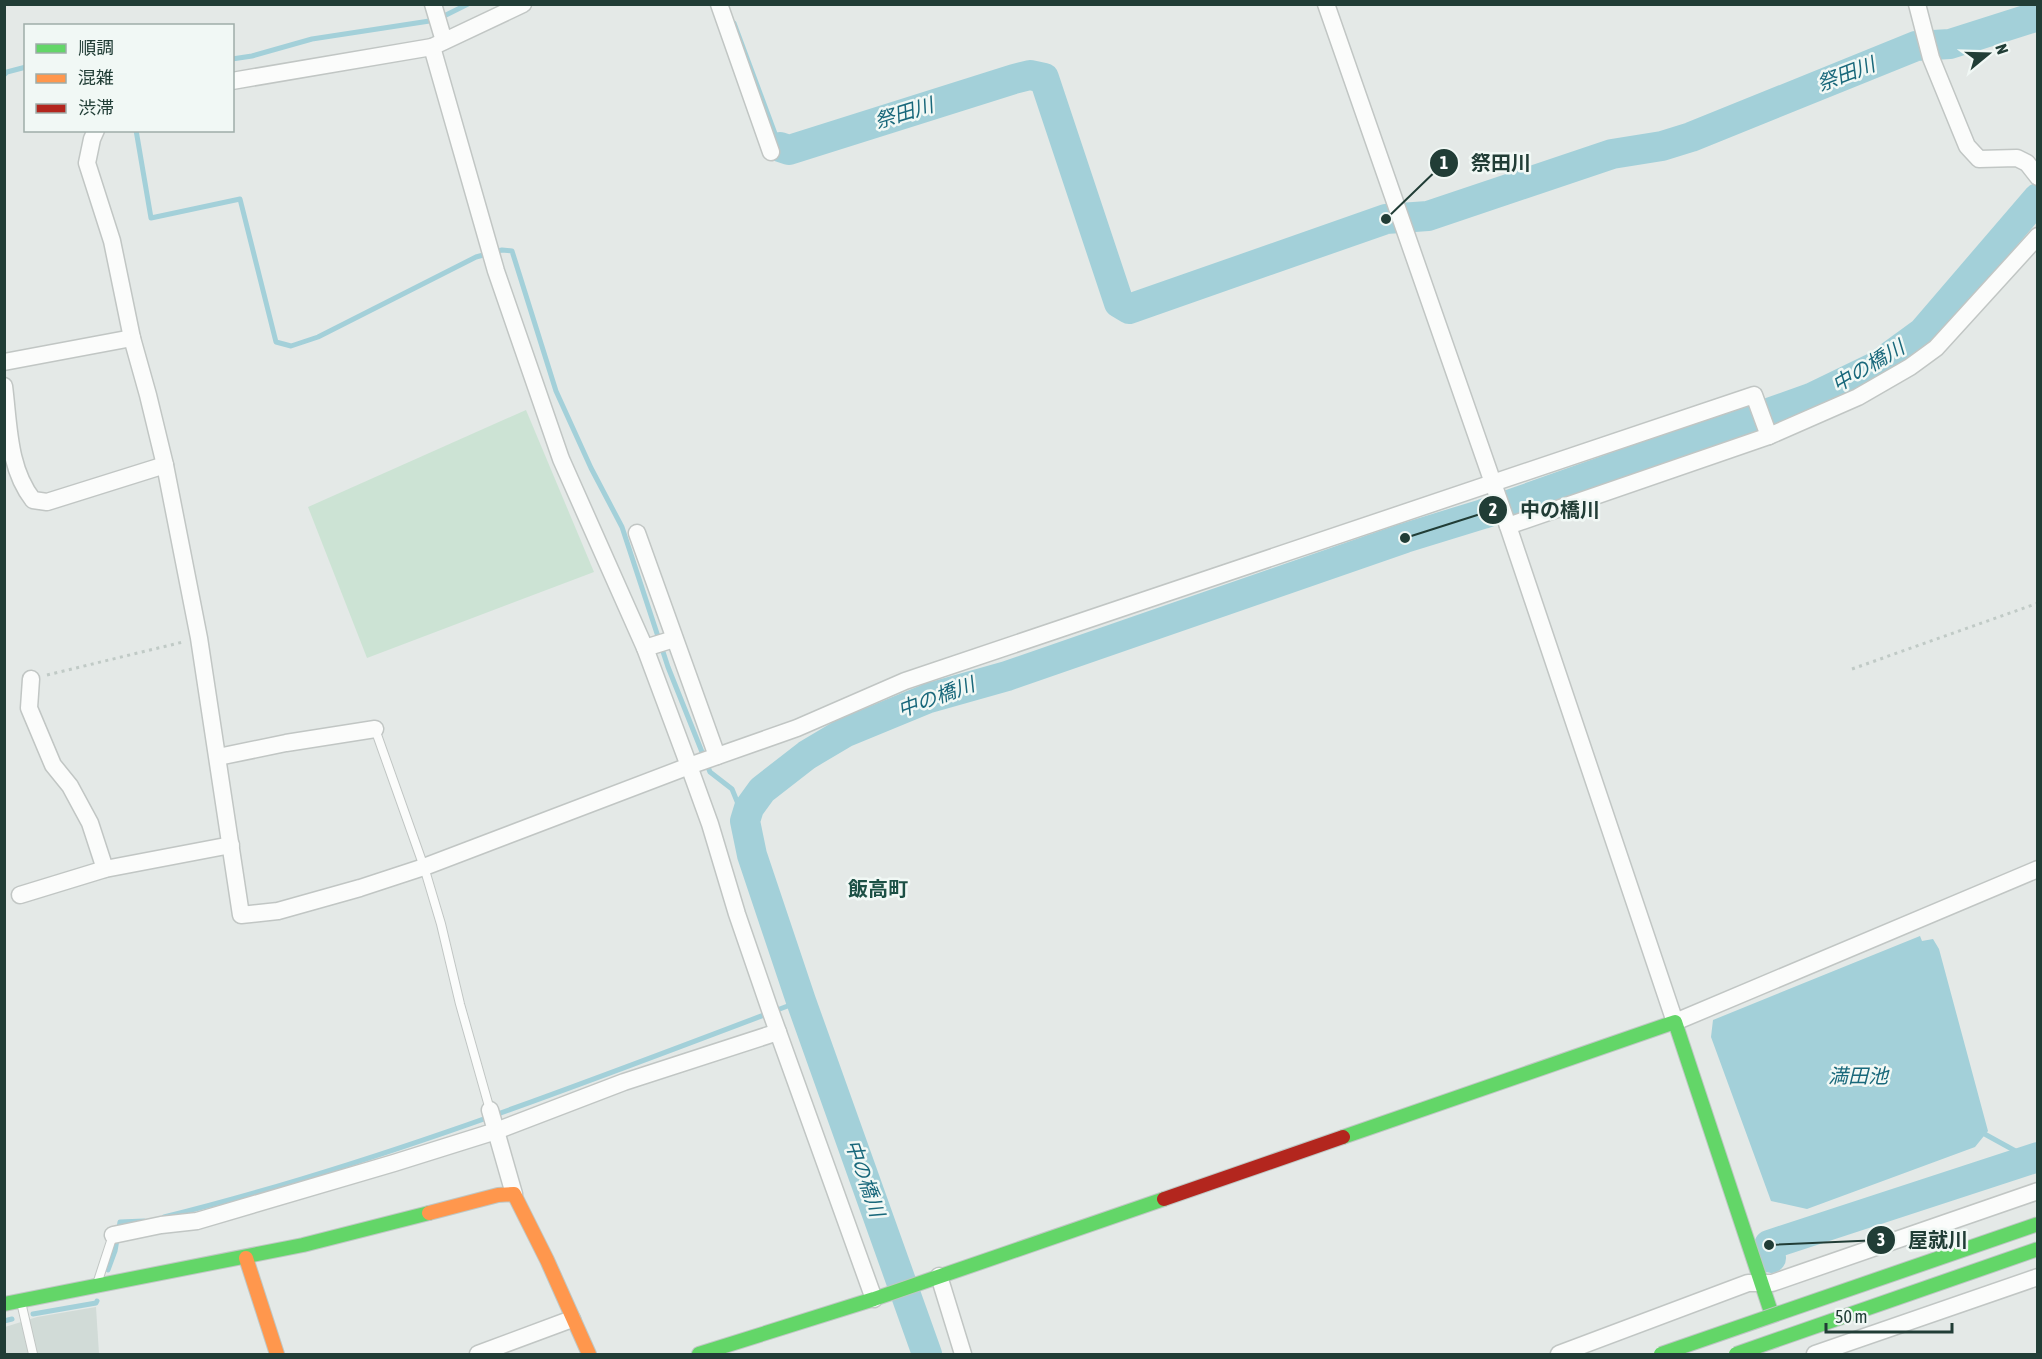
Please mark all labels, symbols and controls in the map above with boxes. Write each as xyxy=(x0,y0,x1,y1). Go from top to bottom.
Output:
legend xyxy=(24,24,234,132)
north arrow xyxy=(1958,24,2018,84)
text: 順調 xyxy=(78,37,114,58)
text: N xyxy=(1992,42,2012,57)
water label: 祭田川 xyxy=(1814,51,1880,95)
text: 混雑 xyxy=(78,67,114,88)
water label: 祭田川 xyxy=(872,92,938,132)
text: 渋滞 xyxy=(78,97,114,118)
callout: 祭田川 xyxy=(1429,144,1543,182)
text: 祭田川 xyxy=(1471,151,1531,174)
text: 1 xyxy=(1440,152,1448,173)
water label: 中の橋川 xyxy=(1828,334,1910,396)
callout: 中の橋川 xyxy=(1478,491,1612,529)
text: 中の橋川 xyxy=(1520,498,1600,521)
text: 2 xyxy=(1489,499,1497,520)
water label: 中の橋川 xyxy=(894,671,979,721)
district label: 飯高町 xyxy=(848,877,908,900)
water label: 満田池 xyxy=(1828,1064,1890,1087)
water label: 中の橋川 xyxy=(842,1136,890,1221)
callout: 屋就川 xyxy=(1866,1221,1980,1259)
text: 屋就川 xyxy=(1908,1228,1968,1251)
text: 3 xyxy=(1877,1229,1885,1250)
scale bar xyxy=(1826,1296,1952,1334)
text: 50 m xyxy=(1835,1306,1867,1327)

